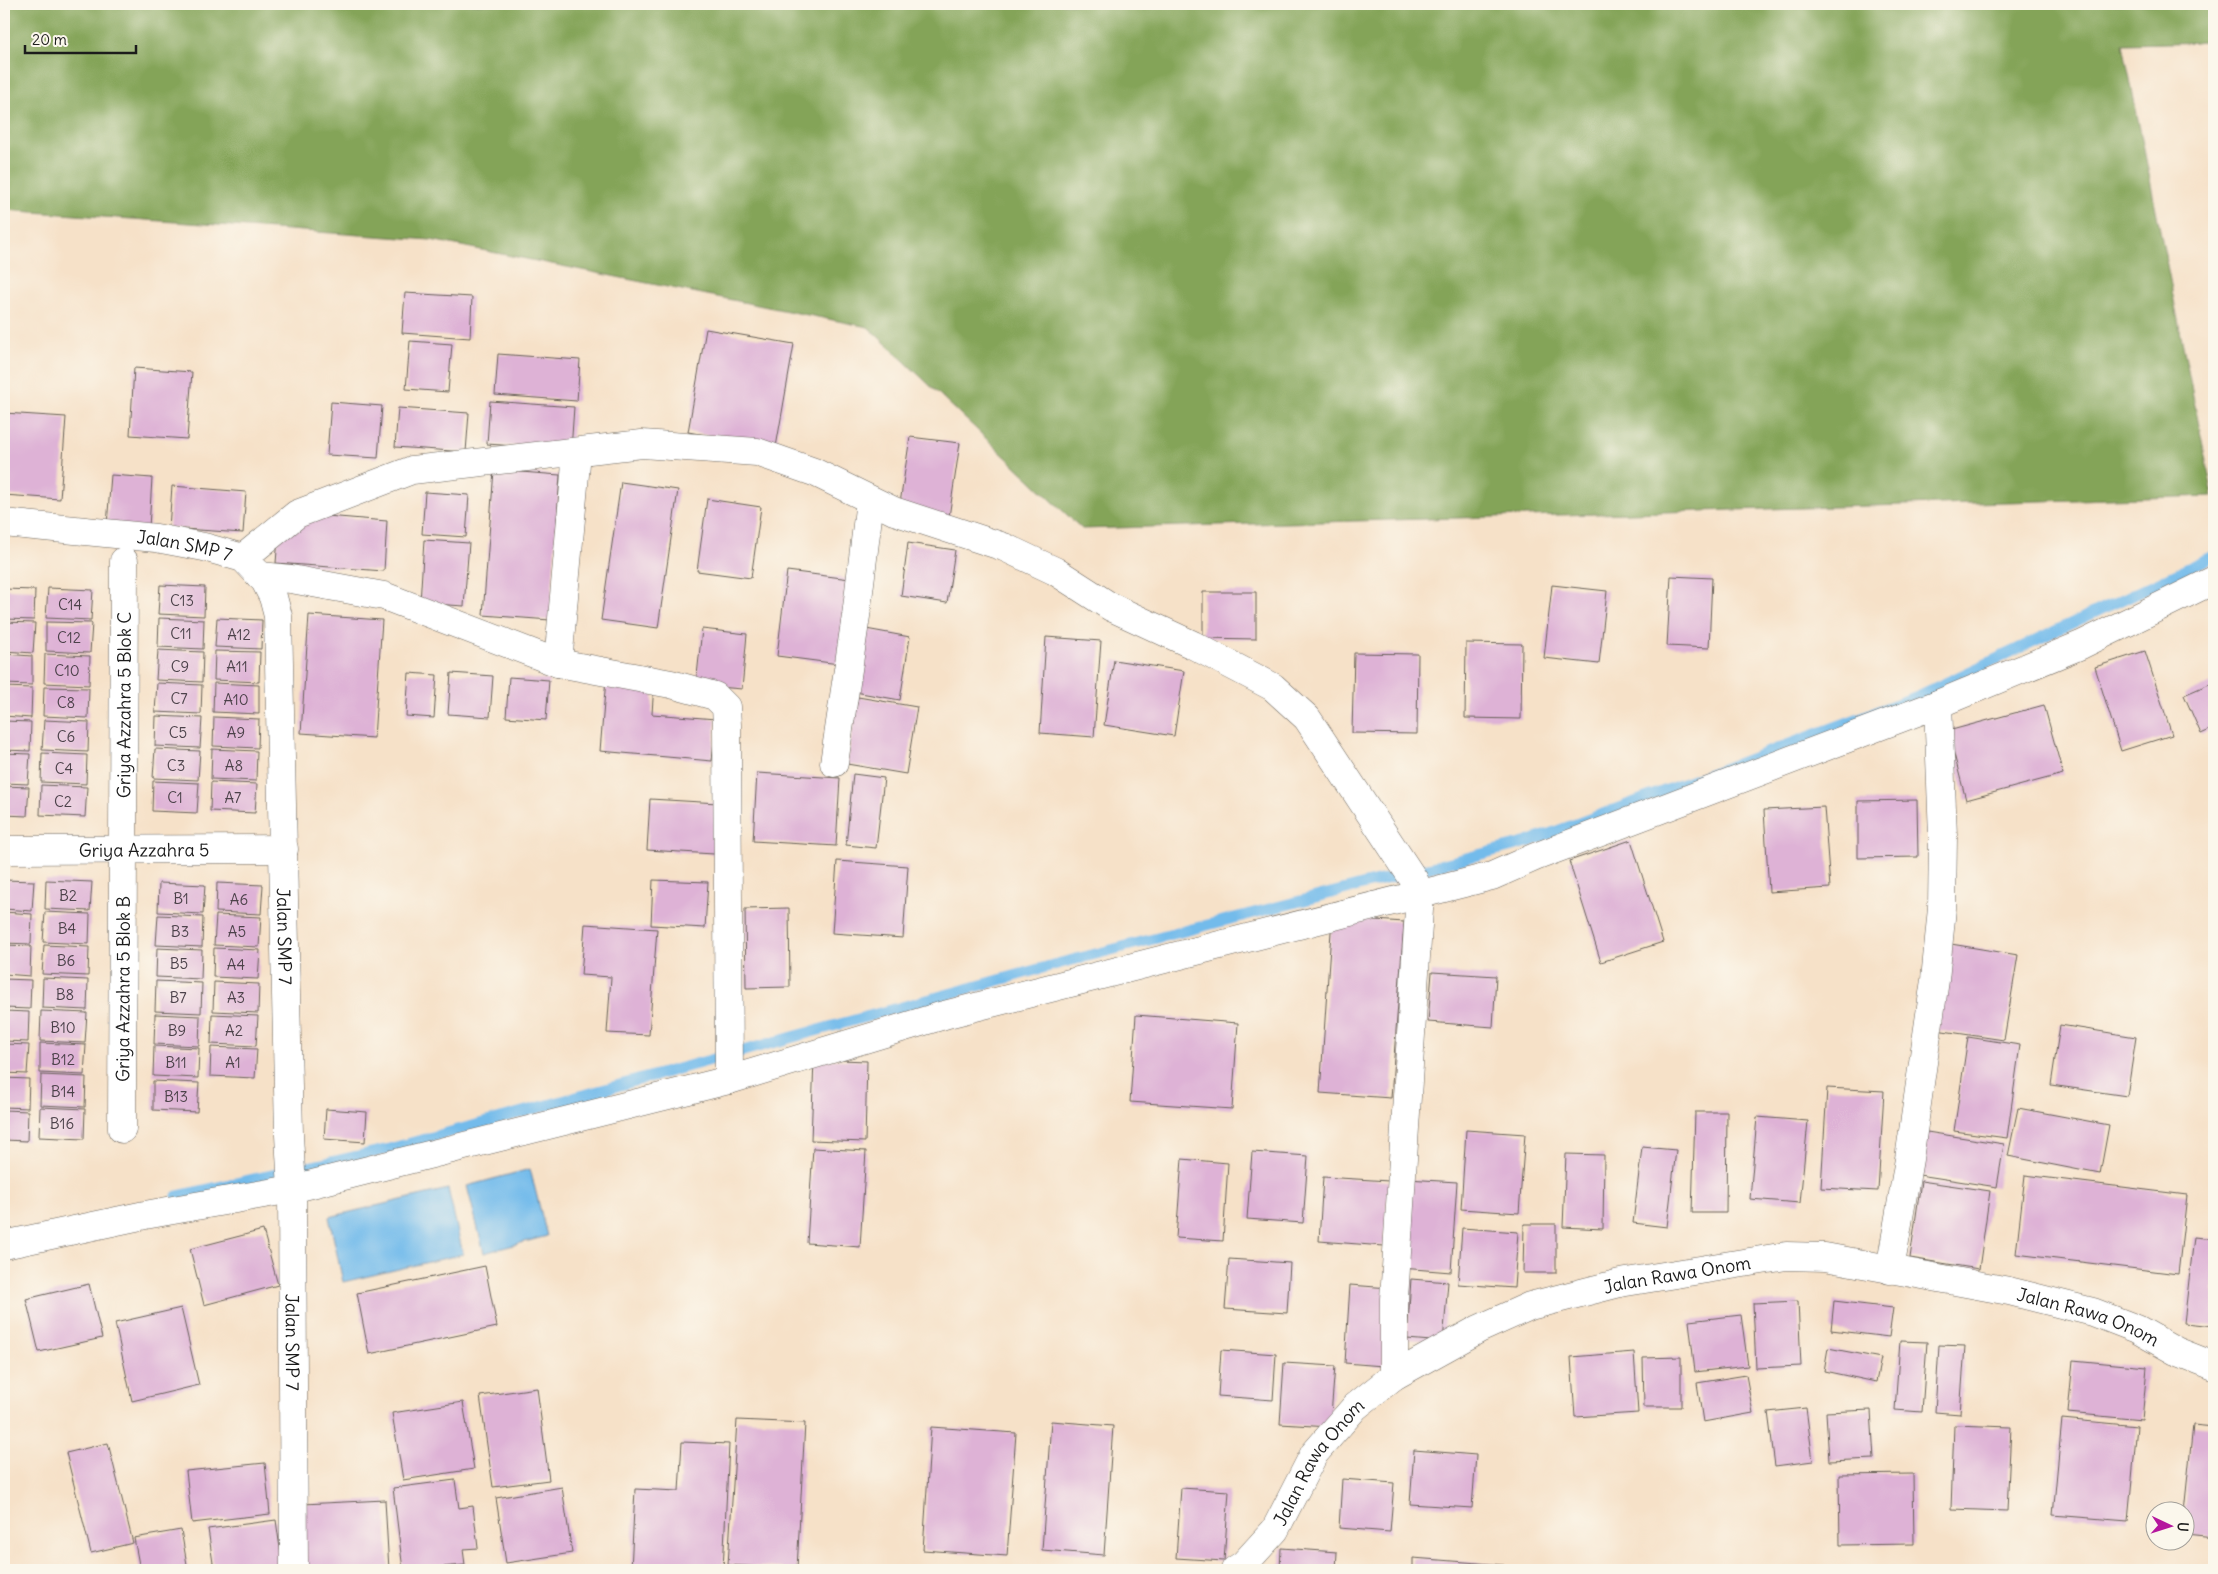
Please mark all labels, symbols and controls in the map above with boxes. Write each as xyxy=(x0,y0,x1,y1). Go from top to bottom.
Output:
scale bar xyxy=(25,22,136,54)
text: 20 m xyxy=(32,30,67,49)
street label: Jalan SMP 7 xyxy=(136,525,235,566)
house number: C13 xyxy=(170,591,194,610)
house number: C14 xyxy=(58,595,82,614)
street label: Griya Azzahra 5 Blok C xyxy=(112,612,135,798)
house number: C11 xyxy=(170,624,192,643)
house number: A12 xyxy=(227,625,251,644)
house number: C12 xyxy=(57,628,81,647)
house number: C9 xyxy=(171,657,189,676)
house number: A11 xyxy=(226,657,248,676)
house number: C10 xyxy=(54,661,80,680)
house number: C7 xyxy=(170,689,188,708)
house number: A10 xyxy=(223,690,249,709)
house number: C8 xyxy=(57,693,75,712)
house number: C5 xyxy=(169,723,187,742)
house number: A9 xyxy=(227,723,245,742)
house number: C6 xyxy=(57,727,75,746)
house number: C3 xyxy=(167,756,185,775)
house number: A8 xyxy=(225,756,243,775)
house number: C4 xyxy=(55,759,74,778)
house number: C1 xyxy=(167,788,183,807)
house number: A7 xyxy=(225,788,241,807)
house number: C2 xyxy=(54,792,72,811)
street label: Griya Azzahra 5 xyxy=(79,838,209,861)
house number: B2 xyxy=(59,886,77,905)
street label: Jalan SMP 7 xyxy=(272,888,297,985)
house number: B1 xyxy=(173,889,189,908)
house number: A6 xyxy=(230,890,248,909)
street label: Griya Azzahra 5 Blok B xyxy=(111,896,134,1082)
house number: B4 xyxy=(58,919,77,938)
house number: B3 xyxy=(171,922,189,941)
house number: A5 xyxy=(228,922,246,941)
house number: B6 xyxy=(57,951,75,970)
house number: B5 xyxy=(170,954,188,973)
house number: A4 xyxy=(227,955,245,974)
house number: B8 xyxy=(56,985,74,1004)
house number: B7 xyxy=(169,988,187,1007)
house number: A3 xyxy=(227,988,245,1007)
house number: B10 xyxy=(50,1018,76,1037)
house number: B9 xyxy=(168,1021,186,1040)
house number: A2 xyxy=(225,1021,243,1040)
house number: B12 xyxy=(51,1050,75,1069)
house number: B11 xyxy=(165,1053,187,1072)
house number: A1 xyxy=(225,1053,241,1072)
house number: B14 xyxy=(51,1082,75,1101)
house number: B13 xyxy=(164,1087,188,1106)
house number: B16 xyxy=(50,1114,74,1133)
street label: Jalan Rawa Onom xyxy=(1601,1250,1752,1298)
street label: Jalan Rawa Onom xyxy=(2015,1282,2164,1351)
street label: Jalan SMP 7 xyxy=(281,1294,305,1391)
street label: Jalan Rawa Onom xyxy=(1268,1393,1369,1529)
north arrow xyxy=(2146,1502,2196,1552)
text: U xyxy=(2174,1522,2192,1532)

